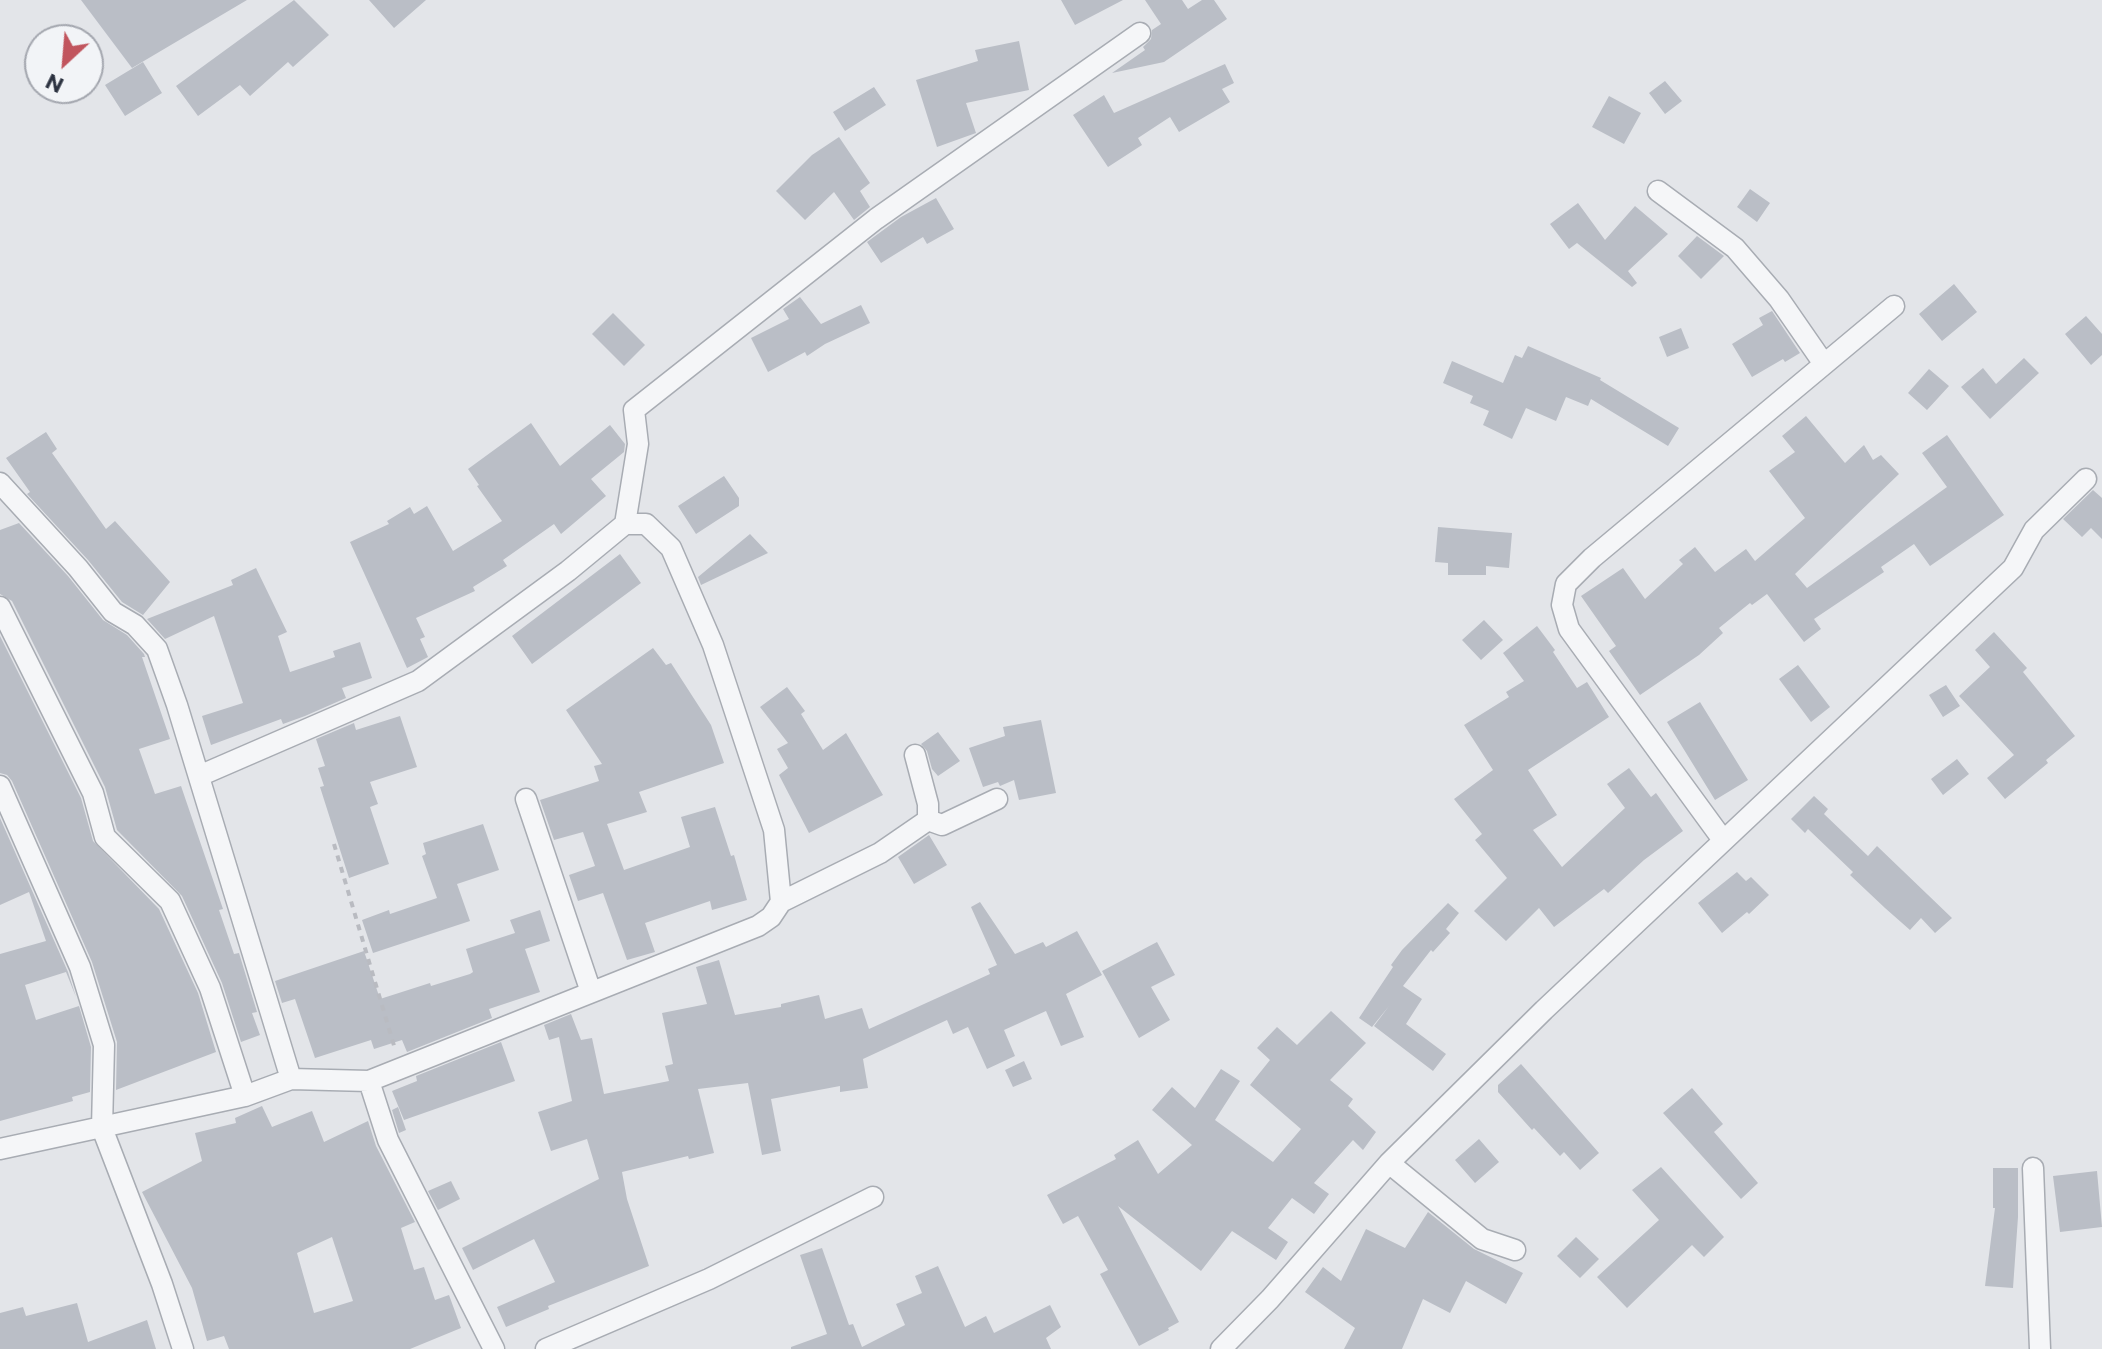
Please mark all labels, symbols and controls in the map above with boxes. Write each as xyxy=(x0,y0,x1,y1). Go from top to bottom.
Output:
north arrow xyxy=(24,24,104,104)
text: N xyxy=(41,68,67,100)

